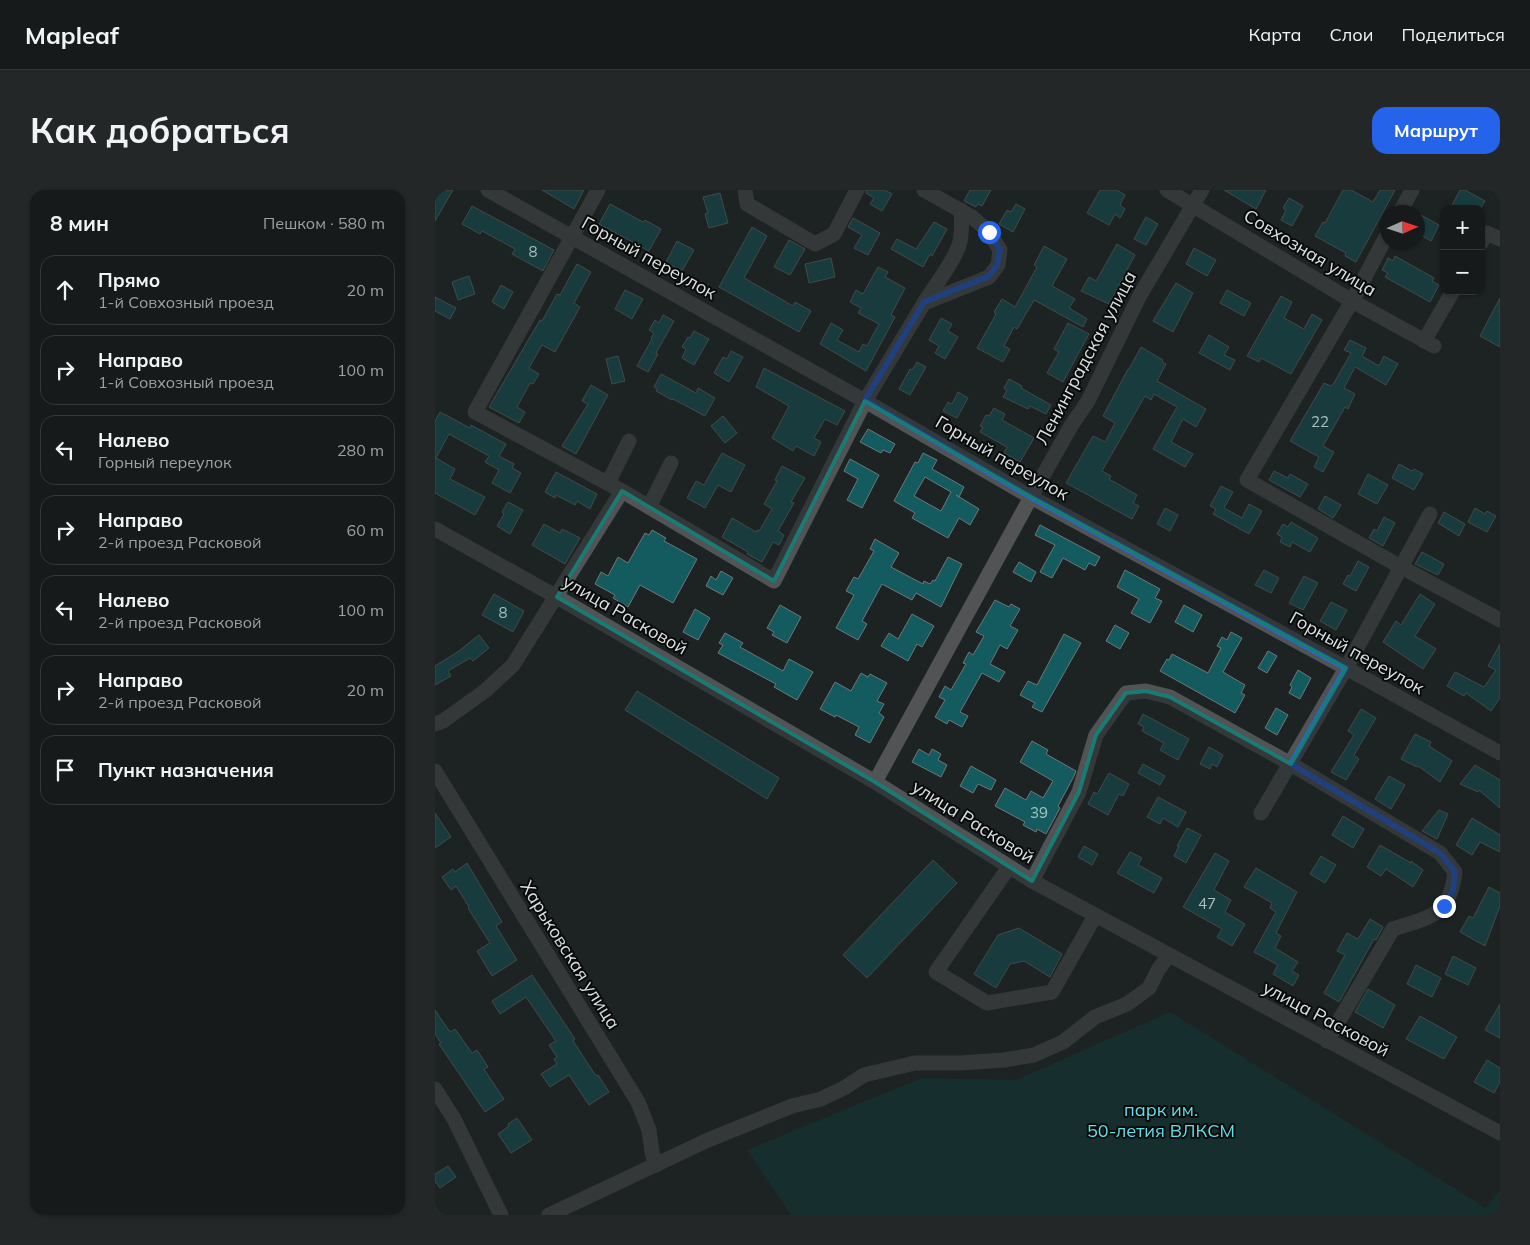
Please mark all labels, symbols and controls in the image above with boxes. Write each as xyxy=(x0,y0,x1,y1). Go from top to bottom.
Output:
text: Mapleaf xyxy=(25,20,119,50)
text: Карта xyxy=(1249,23,1301,46)
text: Слои xyxy=(1329,23,1374,46)
text: Поделиться xyxy=(1402,23,1505,46)
button: Маршрут xyxy=(1372,107,1500,154)
text: Как добраться xyxy=(30,108,290,152)
street label: Совхозная улица xyxy=(1240,204,1381,301)
north arrow xyxy=(1380,205,1425,250)
map controls xyxy=(1440,205,1485,295)
button: + xyxy=(1440,205,1485,250)
text: 8 мин xyxy=(50,210,109,236)
street label: Горный переулок xyxy=(578,211,721,304)
text: Пешком · 580 m xyxy=(263,213,385,233)
route start xyxy=(978,221,1001,244)
house number: 8 xyxy=(528,242,538,261)
button: − xyxy=(1440,250,1485,295)
street label: Ленинградская улица xyxy=(1030,267,1141,449)
text: Прямо xyxy=(98,268,160,292)
icon: ahead xyxy=(51,276,79,304)
text: 20 m xyxy=(347,280,384,300)
text: 1-й Совхозный проезд xyxy=(98,292,274,312)
text: Направо xyxy=(98,348,183,372)
icon: right xyxy=(51,356,79,384)
text: 100 m xyxy=(337,360,384,380)
text: 1-й Совхозный проезд xyxy=(98,372,274,392)
street label: Горный переулок xyxy=(931,410,1073,505)
house number: 22 xyxy=(1311,412,1329,431)
text: Налево xyxy=(98,428,170,452)
icon: left xyxy=(51,436,79,464)
text: 280 m xyxy=(337,440,384,460)
text: Горный переулок xyxy=(98,452,232,472)
text: Направо xyxy=(98,508,183,532)
icon: right xyxy=(51,516,79,544)
text: 60 m xyxy=(347,520,384,540)
text: 2-й проезд Расковой xyxy=(98,532,262,552)
street label: улица Расковой xyxy=(559,570,692,660)
text: Налево xyxy=(98,588,170,612)
icon: left xyxy=(51,596,79,624)
text: 100 m xyxy=(337,600,384,620)
house number: 8 xyxy=(498,603,508,622)
street label: Горный переулок xyxy=(1286,606,1429,699)
text: 2-й проезд Расковой xyxy=(98,612,262,632)
text: Направо xyxy=(98,668,183,692)
icon: right xyxy=(51,676,79,704)
text: 20 m xyxy=(347,680,384,700)
text: 2-й проезд Расковой xyxy=(98,692,262,712)
icon: arrive xyxy=(51,756,79,784)
text: Пункт назначения xyxy=(98,758,274,782)
street label: улица Расковой xyxy=(908,775,1039,868)
house number: 39 xyxy=(1030,803,1048,822)
street label: Харьковская улица xyxy=(515,876,625,1033)
house number: 47 xyxy=(1198,894,1216,913)
route end xyxy=(1433,895,1456,918)
street label: улица Расковой xyxy=(1259,976,1393,1062)
park label: парк им. 50-летия ВЛКСМ xyxy=(1087,1098,1235,1142)

